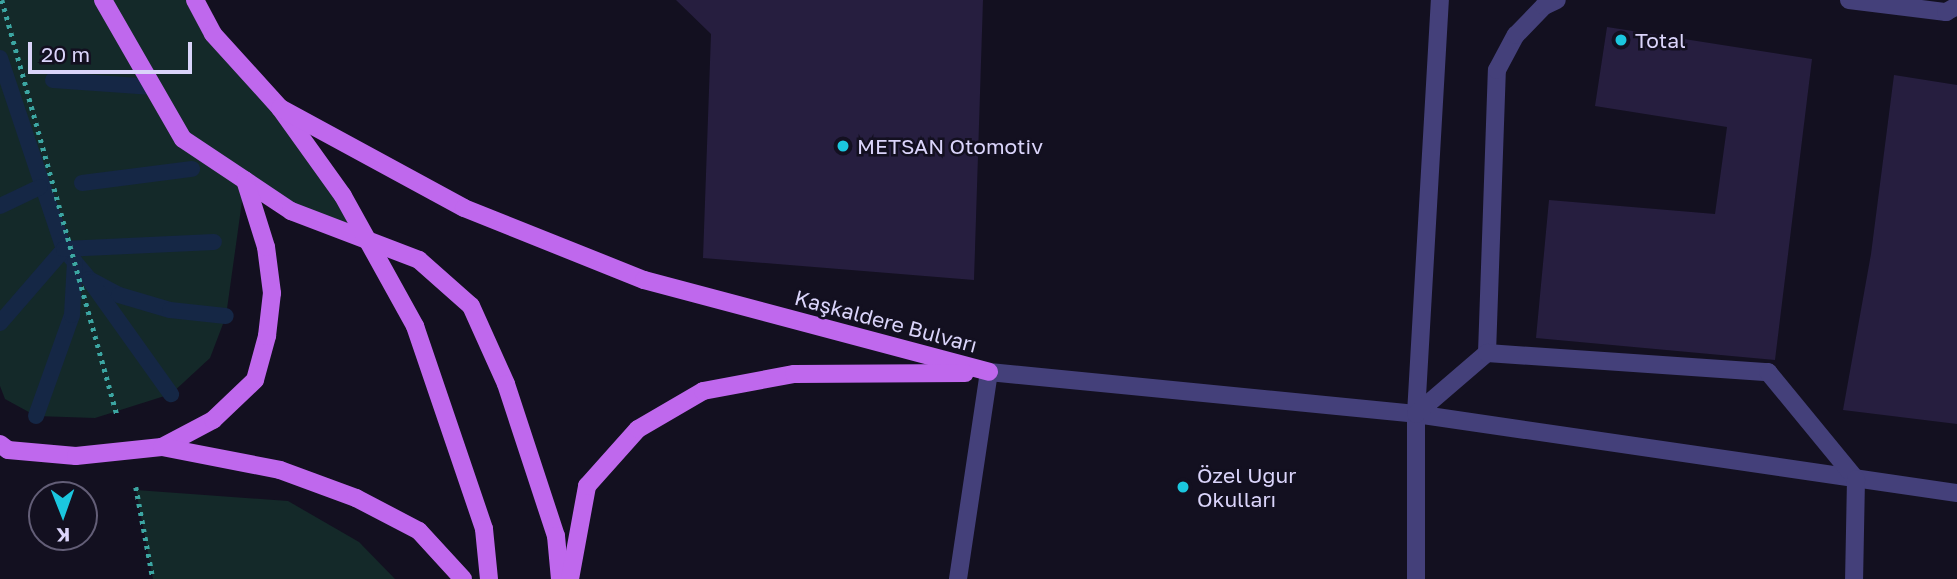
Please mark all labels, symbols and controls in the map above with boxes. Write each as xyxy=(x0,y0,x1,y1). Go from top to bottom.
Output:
place label: Total xyxy=(1635,27,1686,53)
scale bar xyxy=(32,28,196,72)
marker: Total xyxy=(1613,32,1629,48)
text: 20 m xyxy=(41,41,90,67)
place label: METSAN Otomotiv xyxy=(857,133,1043,159)
marker: METSAN Otomotiv xyxy=(835,138,851,154)
street label: Kaşkaldere Bulvarı xyxy=(792,285,980,357)
place label: Özel Uğur Okulları xyxy=(1197,462,1296,512)
marker: Özel Uğur Okulları xyxy=(1175,479,1191,495)
north arrow xyxy=(28,481,98,551)
text: K xyxy=(56,524,70,547)

